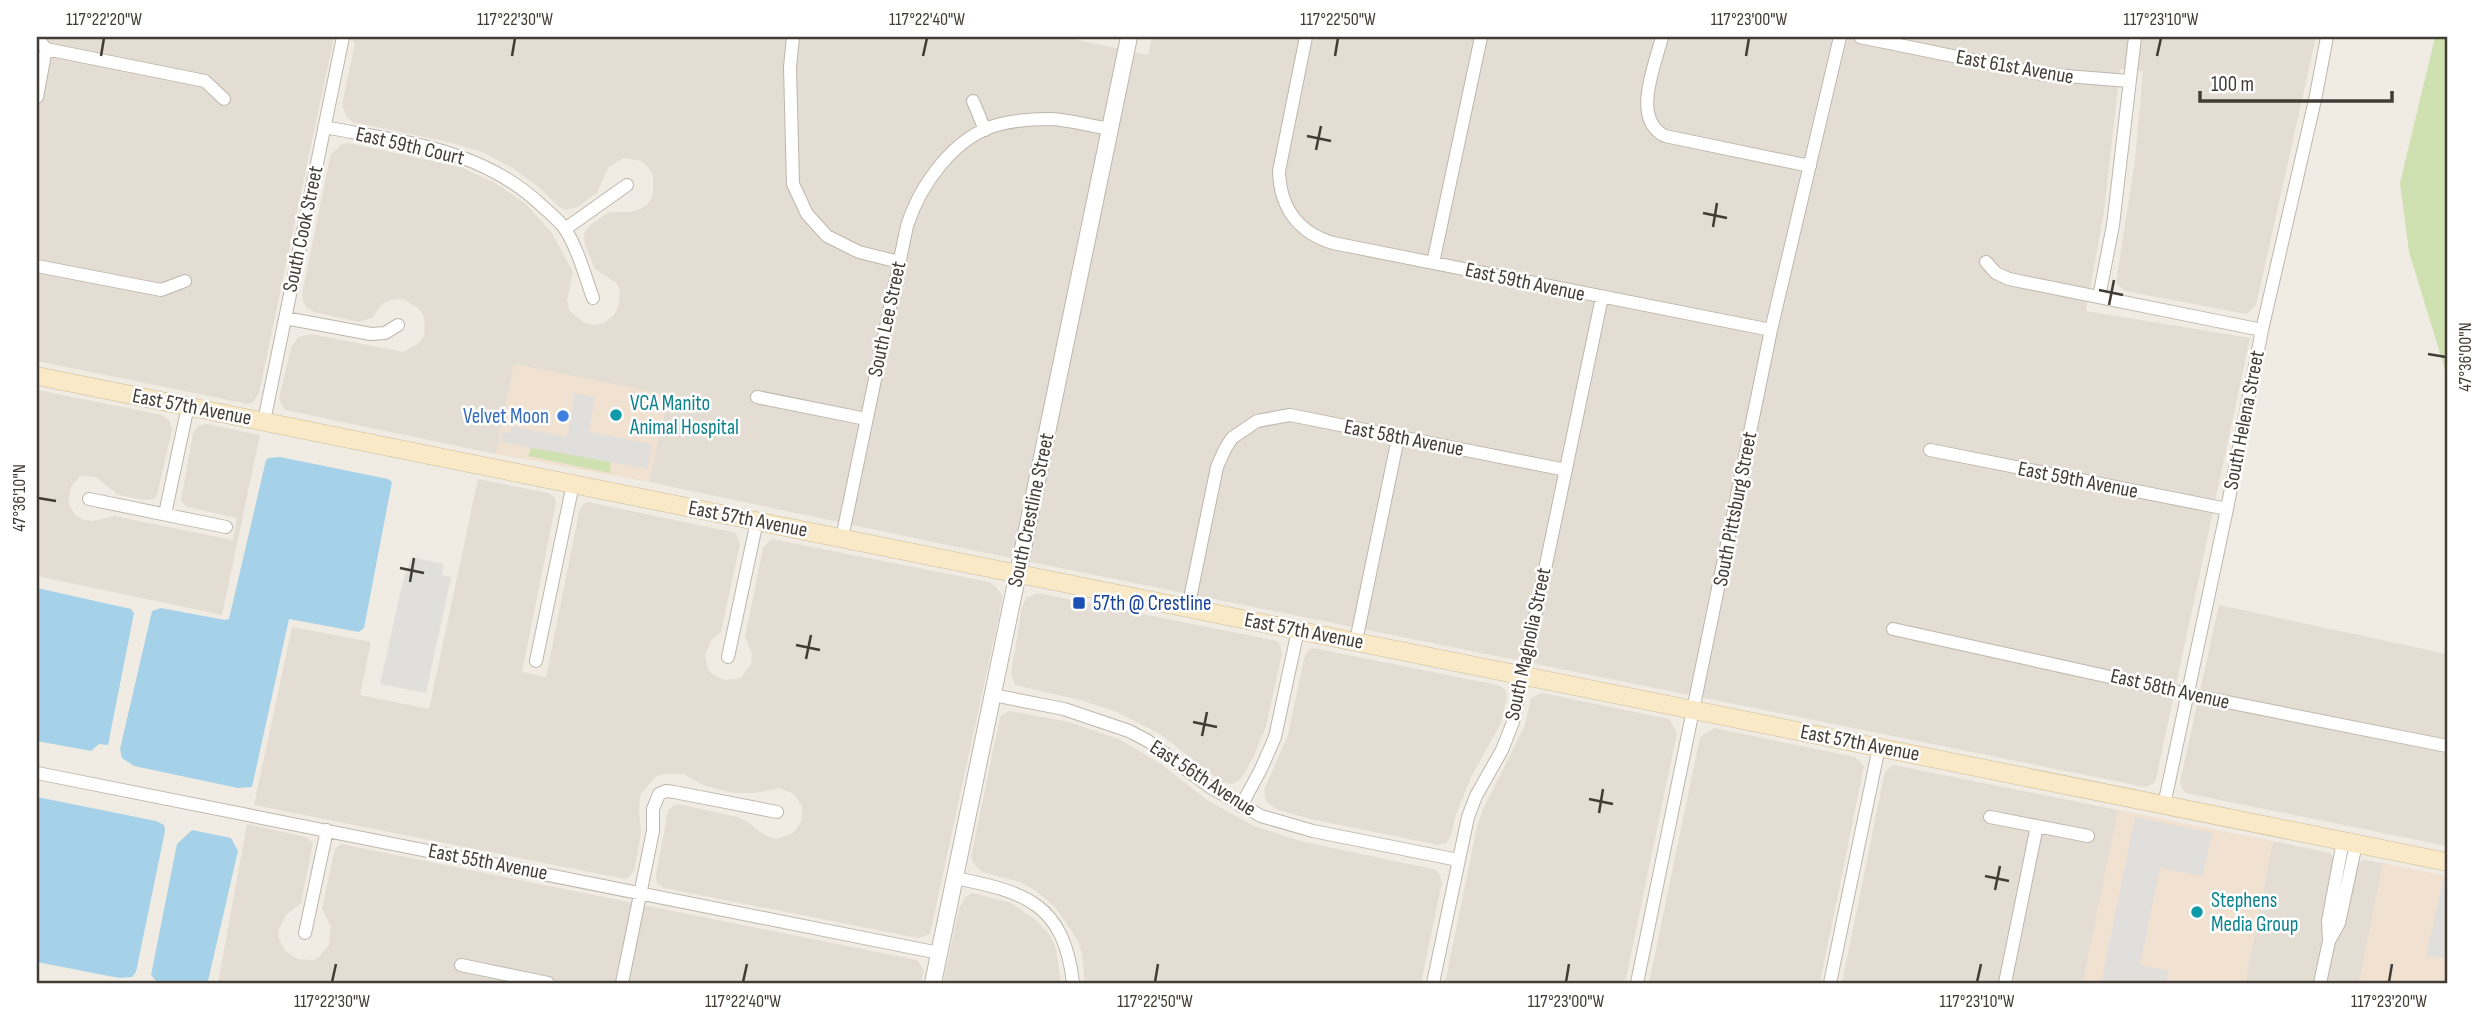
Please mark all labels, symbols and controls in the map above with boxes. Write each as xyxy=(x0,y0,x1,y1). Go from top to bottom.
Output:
text: 117°22'20"W xyxy=(66,9,142,30)
text: 117°22'30"W xyxy=(477,9,553,30)
text: 117°22'40"W xyxy=(889,9,965,30)
text: 117°22'50"W xyxy=(1300,9,1376,30)
text: 117°23'00"W xyxy=(1711,9,1788,30)
text: 117°23'10"W xyxy=(2124,9,2199,30)
street label: East 61st Avenue xyxy=(1954,44,2076,90)
scale bar xyxy=(2200,60,2393,104)
text: 100 m xyxy=(2211,72,2254,97)
street label: East 59th Court xyxy=(353,121,467,171)
street label: South Cook Street xyxy=(277,164,329,294)
street label: East 59th Avenue xyxy=(1463,257,1587,307)
street label: South Lee Street xyxy=(863,259,911,379)
text: 47°36'00"N xyxy=(2455,322,2476,392)
street label: South Helena Street xyxy=(2218,348,2270,492)
street label: East 57th Avenue xyxy=(130,383,254,431)
place label: VCA Manito Animal Hospital xyxy=(629,391,739,440)
place label: Velvet Moon xyxy=(463,404,549,429)
marker: VCA Manito Animal Hospital xyxy=(608,407,624,423)
marker: Velvet Moon xyxy=(555,408,571,424)
street label: East 58th Avenue xyxy=(1342,414,1466,462)
street label: South Pittsburg Street xyxy=(1708,429,1762,589)
street label: South Crestline Street xyxy=(1002,431,1060,589)
street label: East 59th Avenue xyxy=(2016,456,2140,504)
text: 47°36'10"N xyxy=(9,464,30,532)
street label: East 57th Avenue xyxy=(686,495,810,543)
street label: South Magnolia Street xyxy=(1500,565,1556,723)
place label: 57th @ Crestline xyxy=(1093,591,1212,616)
marker: 57th @ Crestline xyxy=(1071,595,1087,611)
street label: East 57th Avenue xyxy=(1242,607,1366,655)
street label: East 58th Avenue xyxy=(2108,663,2232,715)
street label: East 57th Avenue xyxy=(1798,719,1922,767)
street label: East 56th Avenue xyxy=(1145,734,1261,822)
street label: East 55th Avenue xyxy=(426,838,550,886)
place label: Stephens Media Group xyxy=(2211,888,2298,937)
marker: Stephens Media Group xyxy=(2189,904,2205,920)
text: 117°22'30"W xyxy=(294,991,370,1012)
text: 117°22'40"W xyxy=(705,991,781,1012)
text: 117°22'50"W xyxy=(1117,991,1193,1012)
text: 117°23'00"W xyxy=(1528,991,1605,1012)
text: 117°23'10"W xyxy=(1940,991,2015,1012)
text: 117°23'20"W xyxy=(2351,991,2427,1012)

